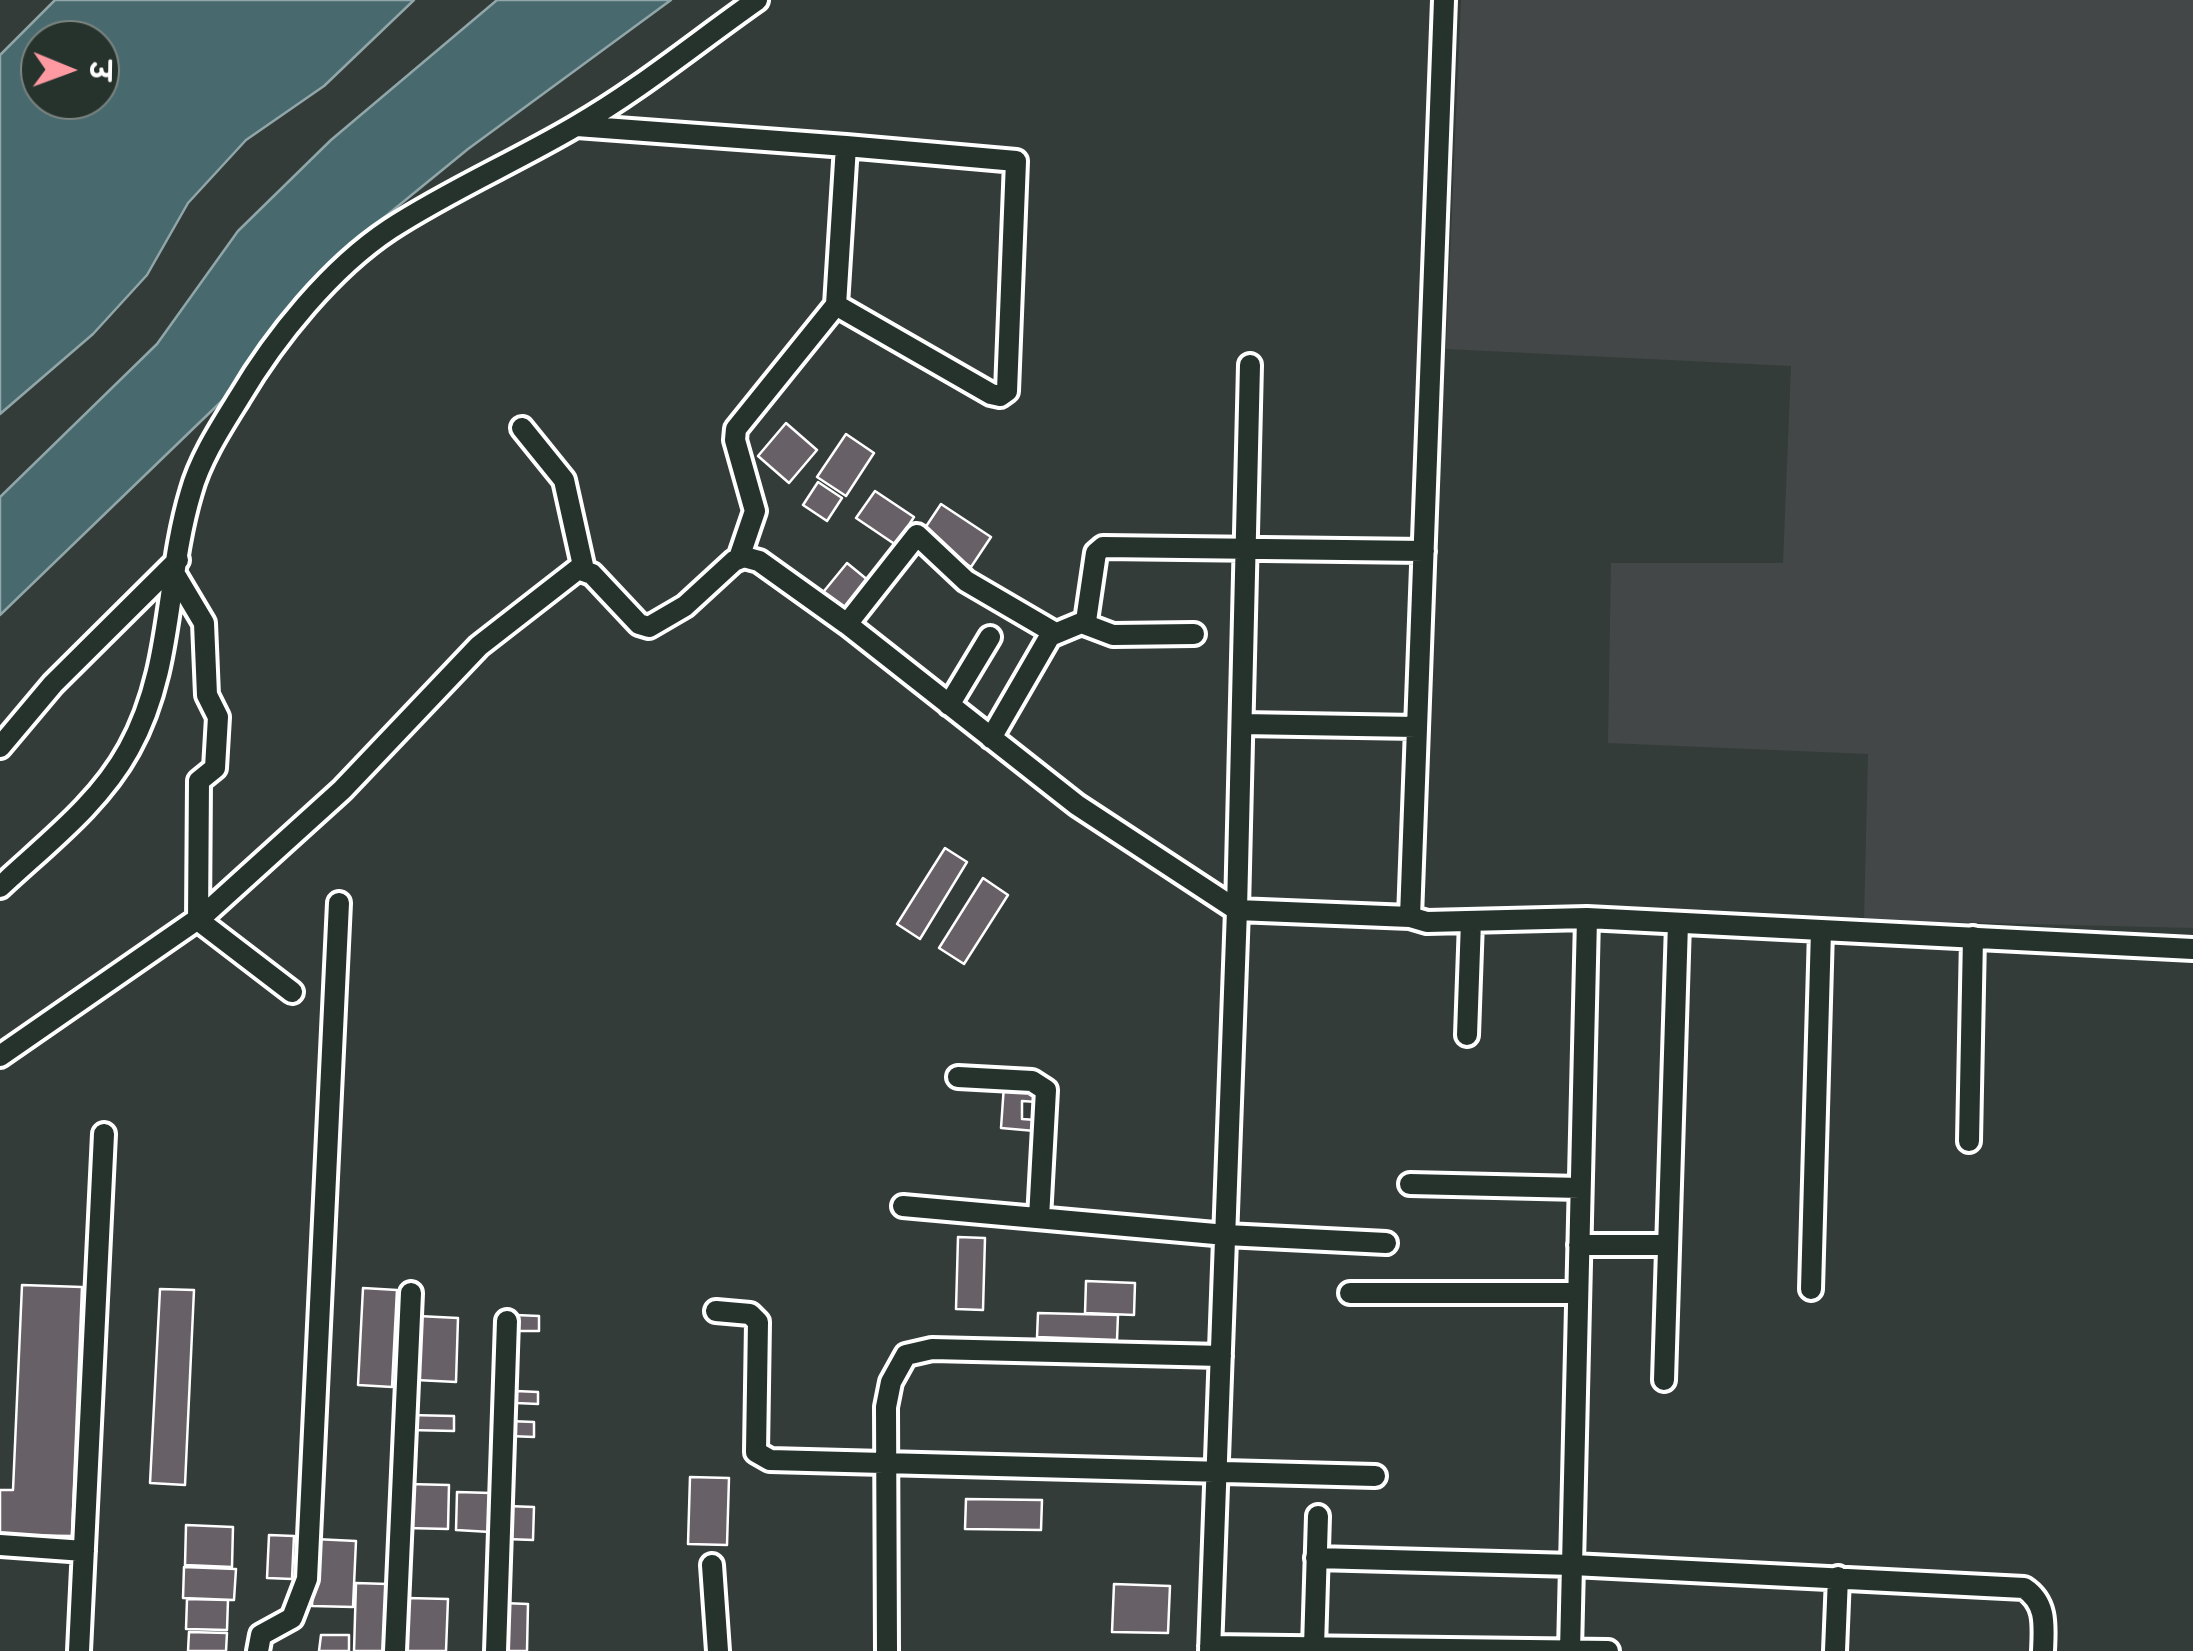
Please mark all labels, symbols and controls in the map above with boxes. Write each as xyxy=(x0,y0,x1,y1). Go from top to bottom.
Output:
north arrow xyxy=(20,20,120,120)
text: उ xyxy=(79,61,118,80)

